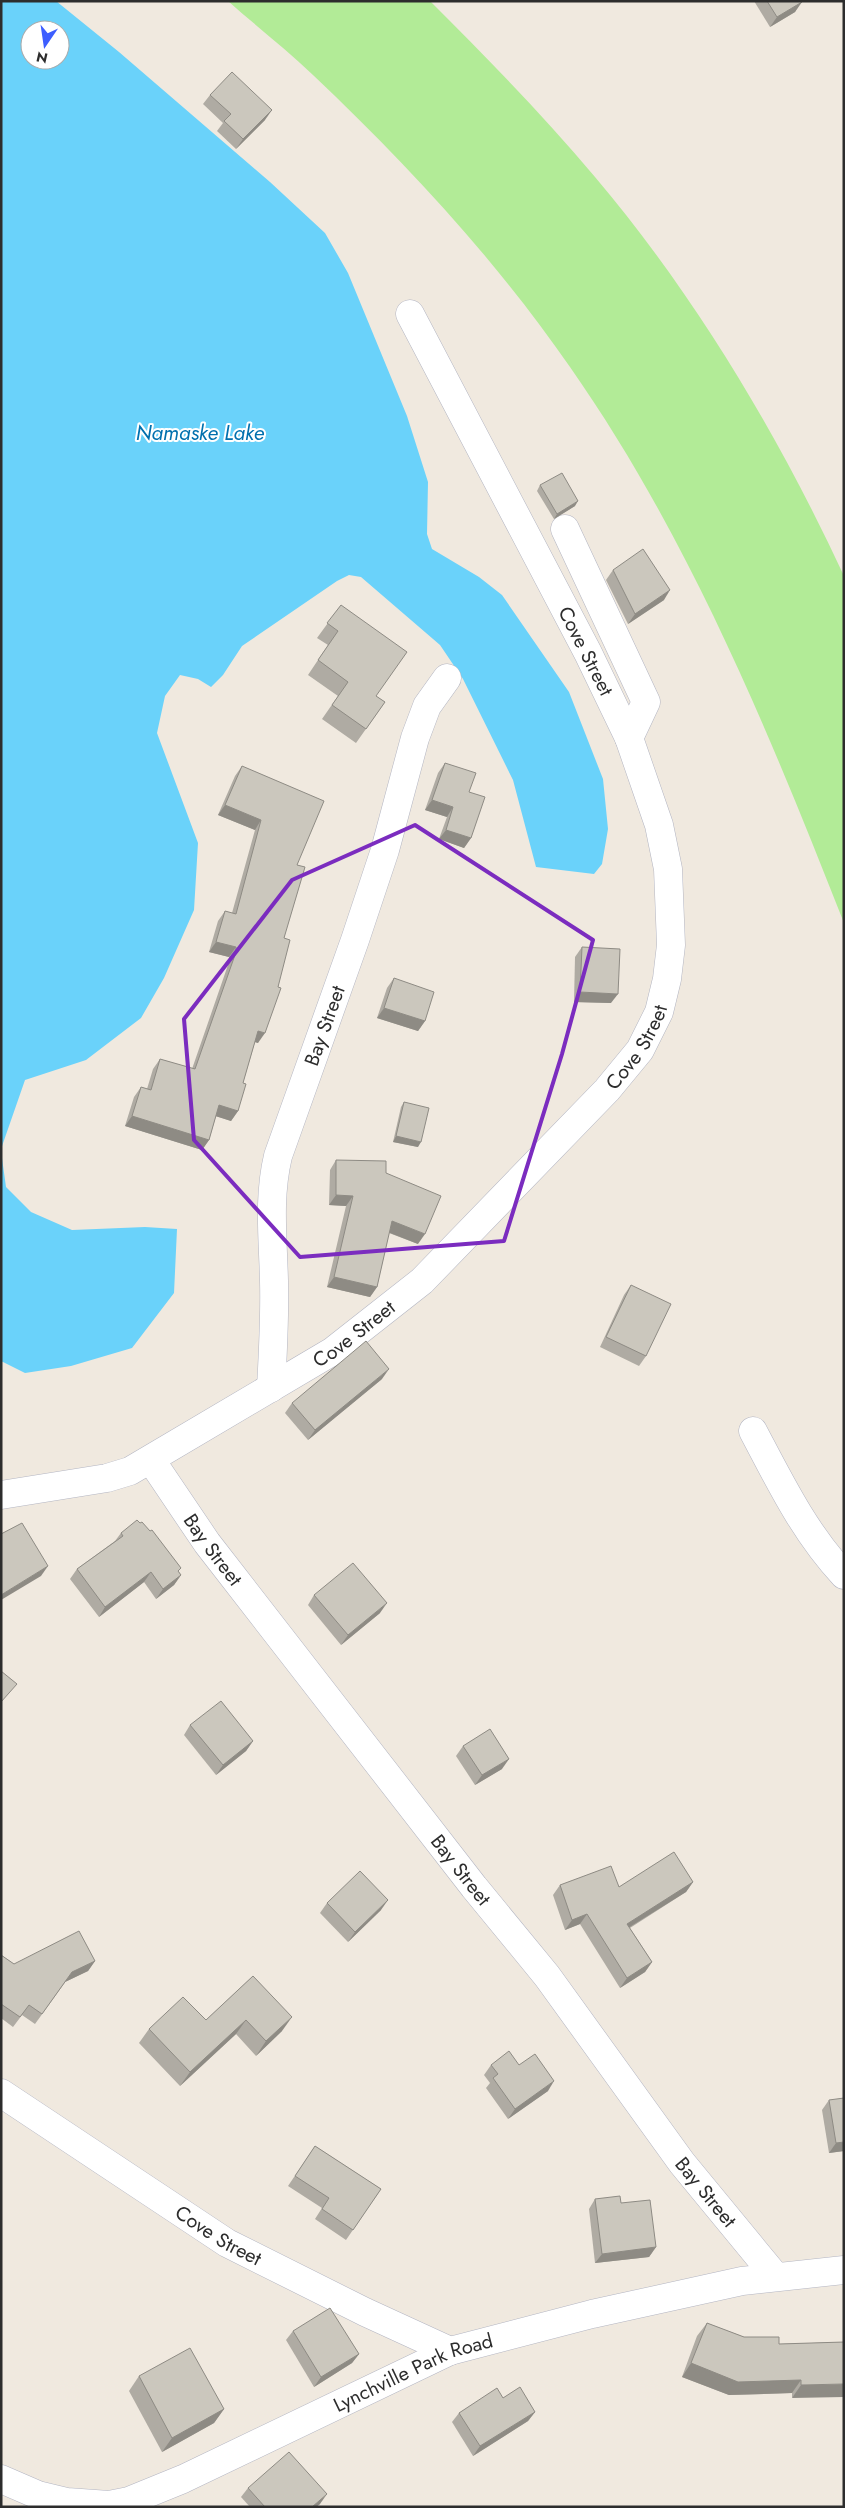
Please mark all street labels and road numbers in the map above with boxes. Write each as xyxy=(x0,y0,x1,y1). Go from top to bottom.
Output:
street label: Cove Street xyxy=(551,601,621,701)
street label: Bay Street xyxy=(297,981,353,1070)
street label: Cove Street xyxy=(599,1002,675,1096)
street label: Cove Street xyxy=(307,1293,402,1375)
street label: Bay Street xyxy=(176,1508,249,1592)
street label: Bay Street xyxy=(423,1828,498,1912)
street label: Bay Street xyxy=(668,2151,743,2234)
street label: Cove Street xyxy=(169,2198,267,2273)
street label: Lynchville Park Road xyxy=(329,2326,496,2420)

